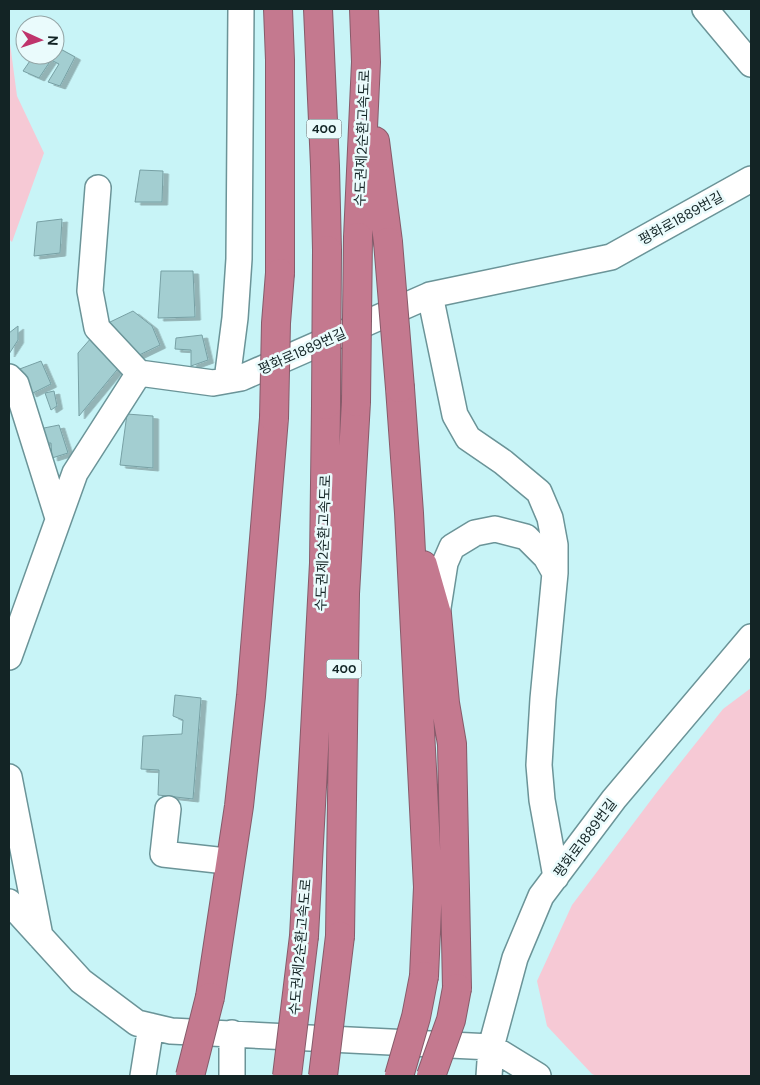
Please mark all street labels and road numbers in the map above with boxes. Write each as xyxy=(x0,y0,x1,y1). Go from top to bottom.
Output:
street label: 수도권제2순환고속도로 xyxy=(351,69,373,207)
road number: 400 xyxy=(306,120,342,138)
street label: 평화로1889번길 xyxy=(635,187,727,249)
street label: 평화로1889번길 xyxy=(255,324,349,378)
street label: 수도권제2순환고속도로 xyxy=(312,474,334,612)
road number: 400 xyxy=(326,660,362,679)
street label: 평화로1889번길 xyxy=(549,795,621,881)
street label: 수도권제2순환고속도로 xyxy=(285,878,315,1016)

